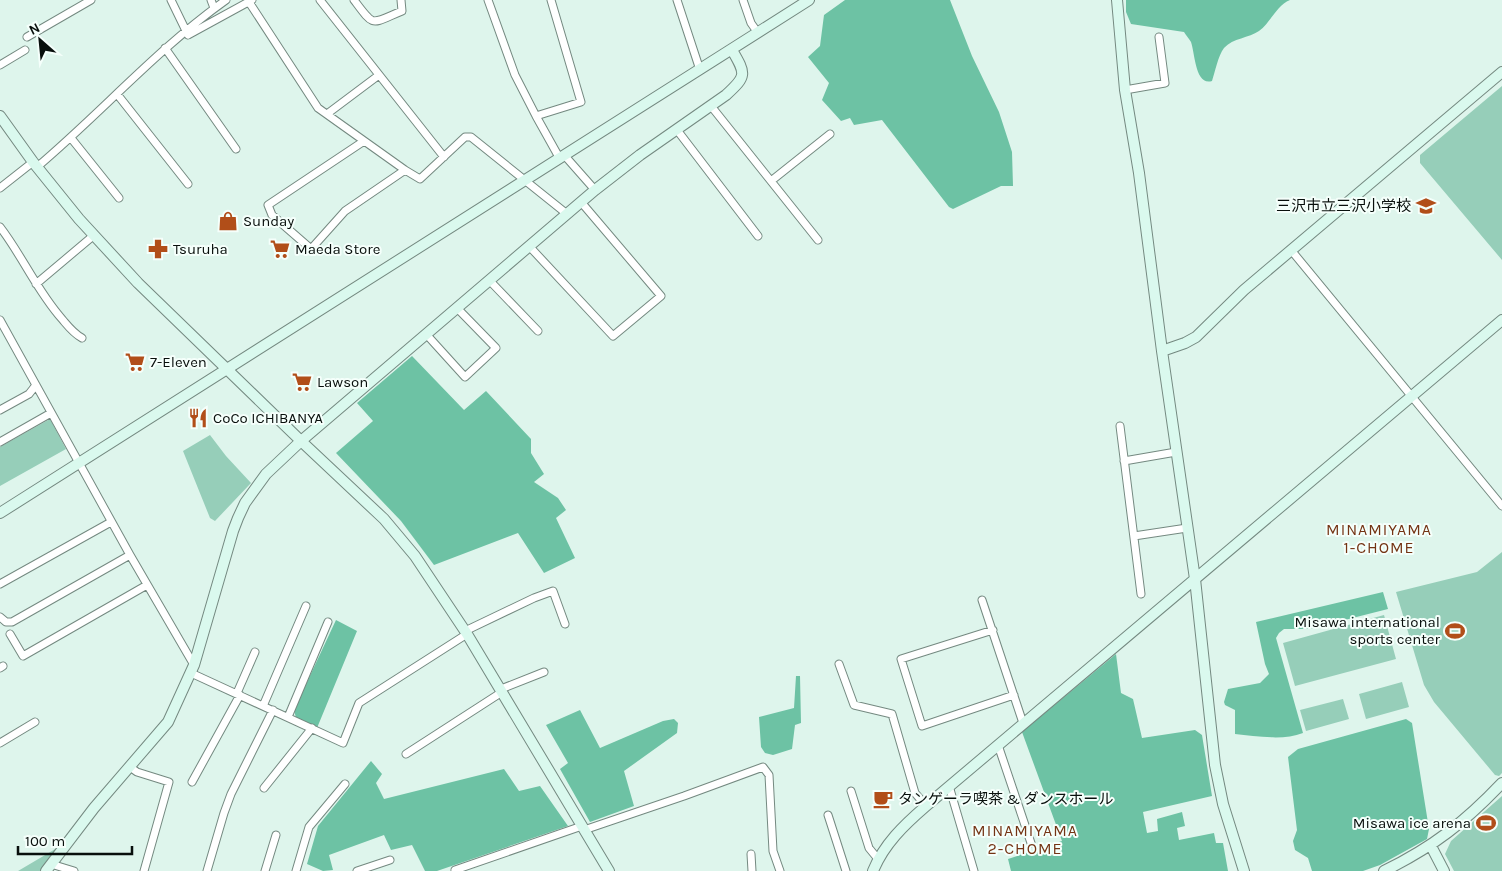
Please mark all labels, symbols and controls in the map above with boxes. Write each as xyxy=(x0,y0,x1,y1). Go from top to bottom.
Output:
north arrow xyxy=(15,15,65,65)
text: N xyxy=(26,19,43,39)
school or university icon: 三沢市立三沢小学校 xyxy=(1415,195,1437,217)
place label: 三沢市立三沢小学校 xyxy=(1276,197,1411,215)
shop icon: Sunday xyxy=(217,210,239,232)
place label: Sunday xyxy=(243,212,294,230)
pharmacy icon: Tsuruha xyxy=(147,238,169,260)
supermarket icon: Maeda Store xyxy=(269,238,291,260)
place label: Tsuruha xyxy=(173,240,228,258)
place label: Maeda Store xyxy=(295,240,380,258)
supermarket icon: 7-Eleven xyxy=(124,351,146,373)
place label: 7-Eleven xyxy=(150,353,207,371)
supermarket icon: Lawson xyxy=(291,371,313,393)
place label: Lawson xyxy=(317,373,368,391)
restaurant icon: CoCo ICHIBANYA xyxy=(187,407,209,429)
place label: CoCo ICHIBANYA xyxy=(213,409,323,427)
district label: MINAMIYAMA 1-CHOME xyxy=(1326,520,1432,557)
place label: Misawa international sports center xyxy=(1295,613,1441,648)
sports icon: Misawa international sports center xyxy=(1444,620,1466,642)
cafe icon: タンゲーラ喫茶 & ダンスホール xyxy=(872,788,894,810)
place label: タンゲーラ喫茶 & ダンスホール xyxy=(898,790,1114,808)
sports icon: Misawa ice arena xyxy=(1475,812,1497,834)
place label: Misawa ice arena xyxy=(1353,814,1471,832)
district label: MINAMIYAMA 2-CHOME xyxy=(972,821,1078,858)
scale bar xyxy=(18,824,131,856)
text: 100 m xyxy=(25,832,65,850)

